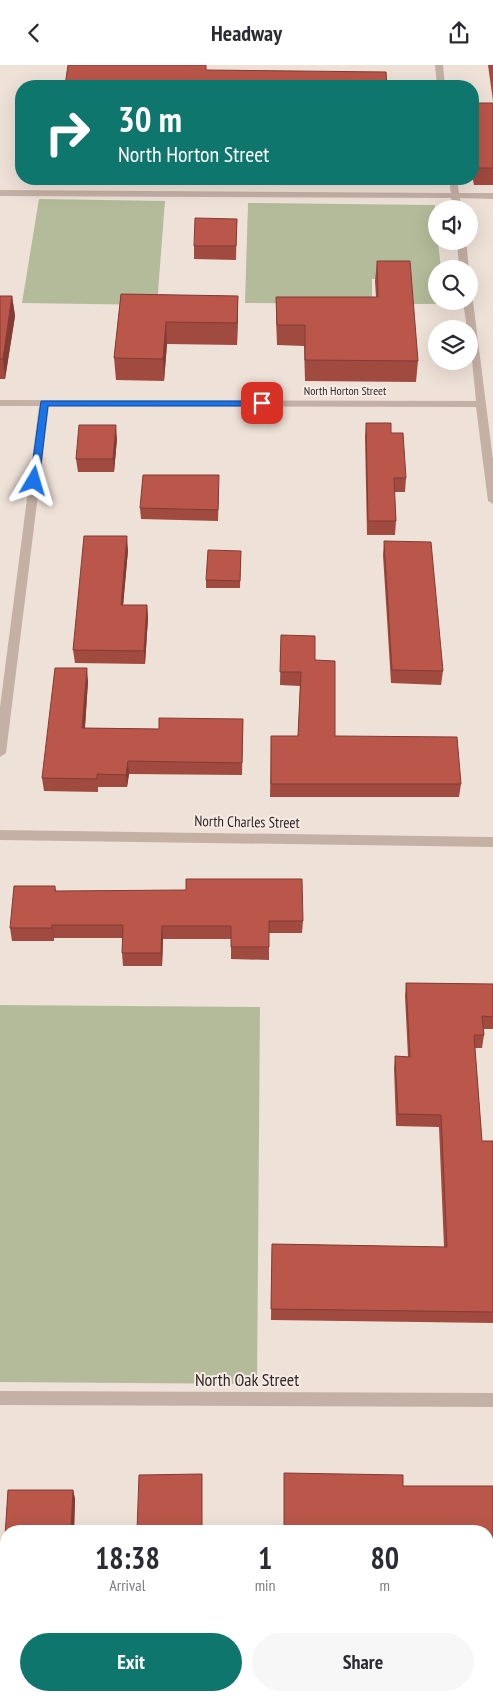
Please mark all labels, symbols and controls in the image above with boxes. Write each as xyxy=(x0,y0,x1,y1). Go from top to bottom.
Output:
icon: back xyxy=(20,19,48,47)
text: Headway xyxy=(211,19,282,47)
icon: share xyxy=(445,19,473,47)
text: 30 m xyxy=(118,96,182,142)
icon: right xyxy=(35,100,100,165)
text: North Horton Street xyxy=(118,140,269,168)
map controls xyxy=(428,200,478,370)
button: sound xyxy=(428,200,478,250)
button: search xyxy=(428,260,478,310)
button: layers xyxy=(428,320,478,370)
pin xyxy=(241,382,283,424)
street label: North Horton Street xyxy=(304,383,387,398)
icon: arrive xyxy=(248,389,276,417)
position arrow xyxy=(7,454,59,506)
street label: North Charles Street xyxy=(194,811,300,832)
street label: North Oak Street xyxy=(195,1368,299,1391)
text: 18:38 xyxy=(95,1538,160,1577)
text: 1 xyxy=(258,1538,272,1577)
text: 80 xyxy=(370,1538,399,1577)
text: Arrival xyxy=(109,1575,145,1595)
text: min xyxy=(255,1575,276,1595)
text: m xyxy=(380,1575,390,1595)
button: Exit xyxy=(20,1633,242,1691)
button: Share xyxy=(252,1633,474,1691)

